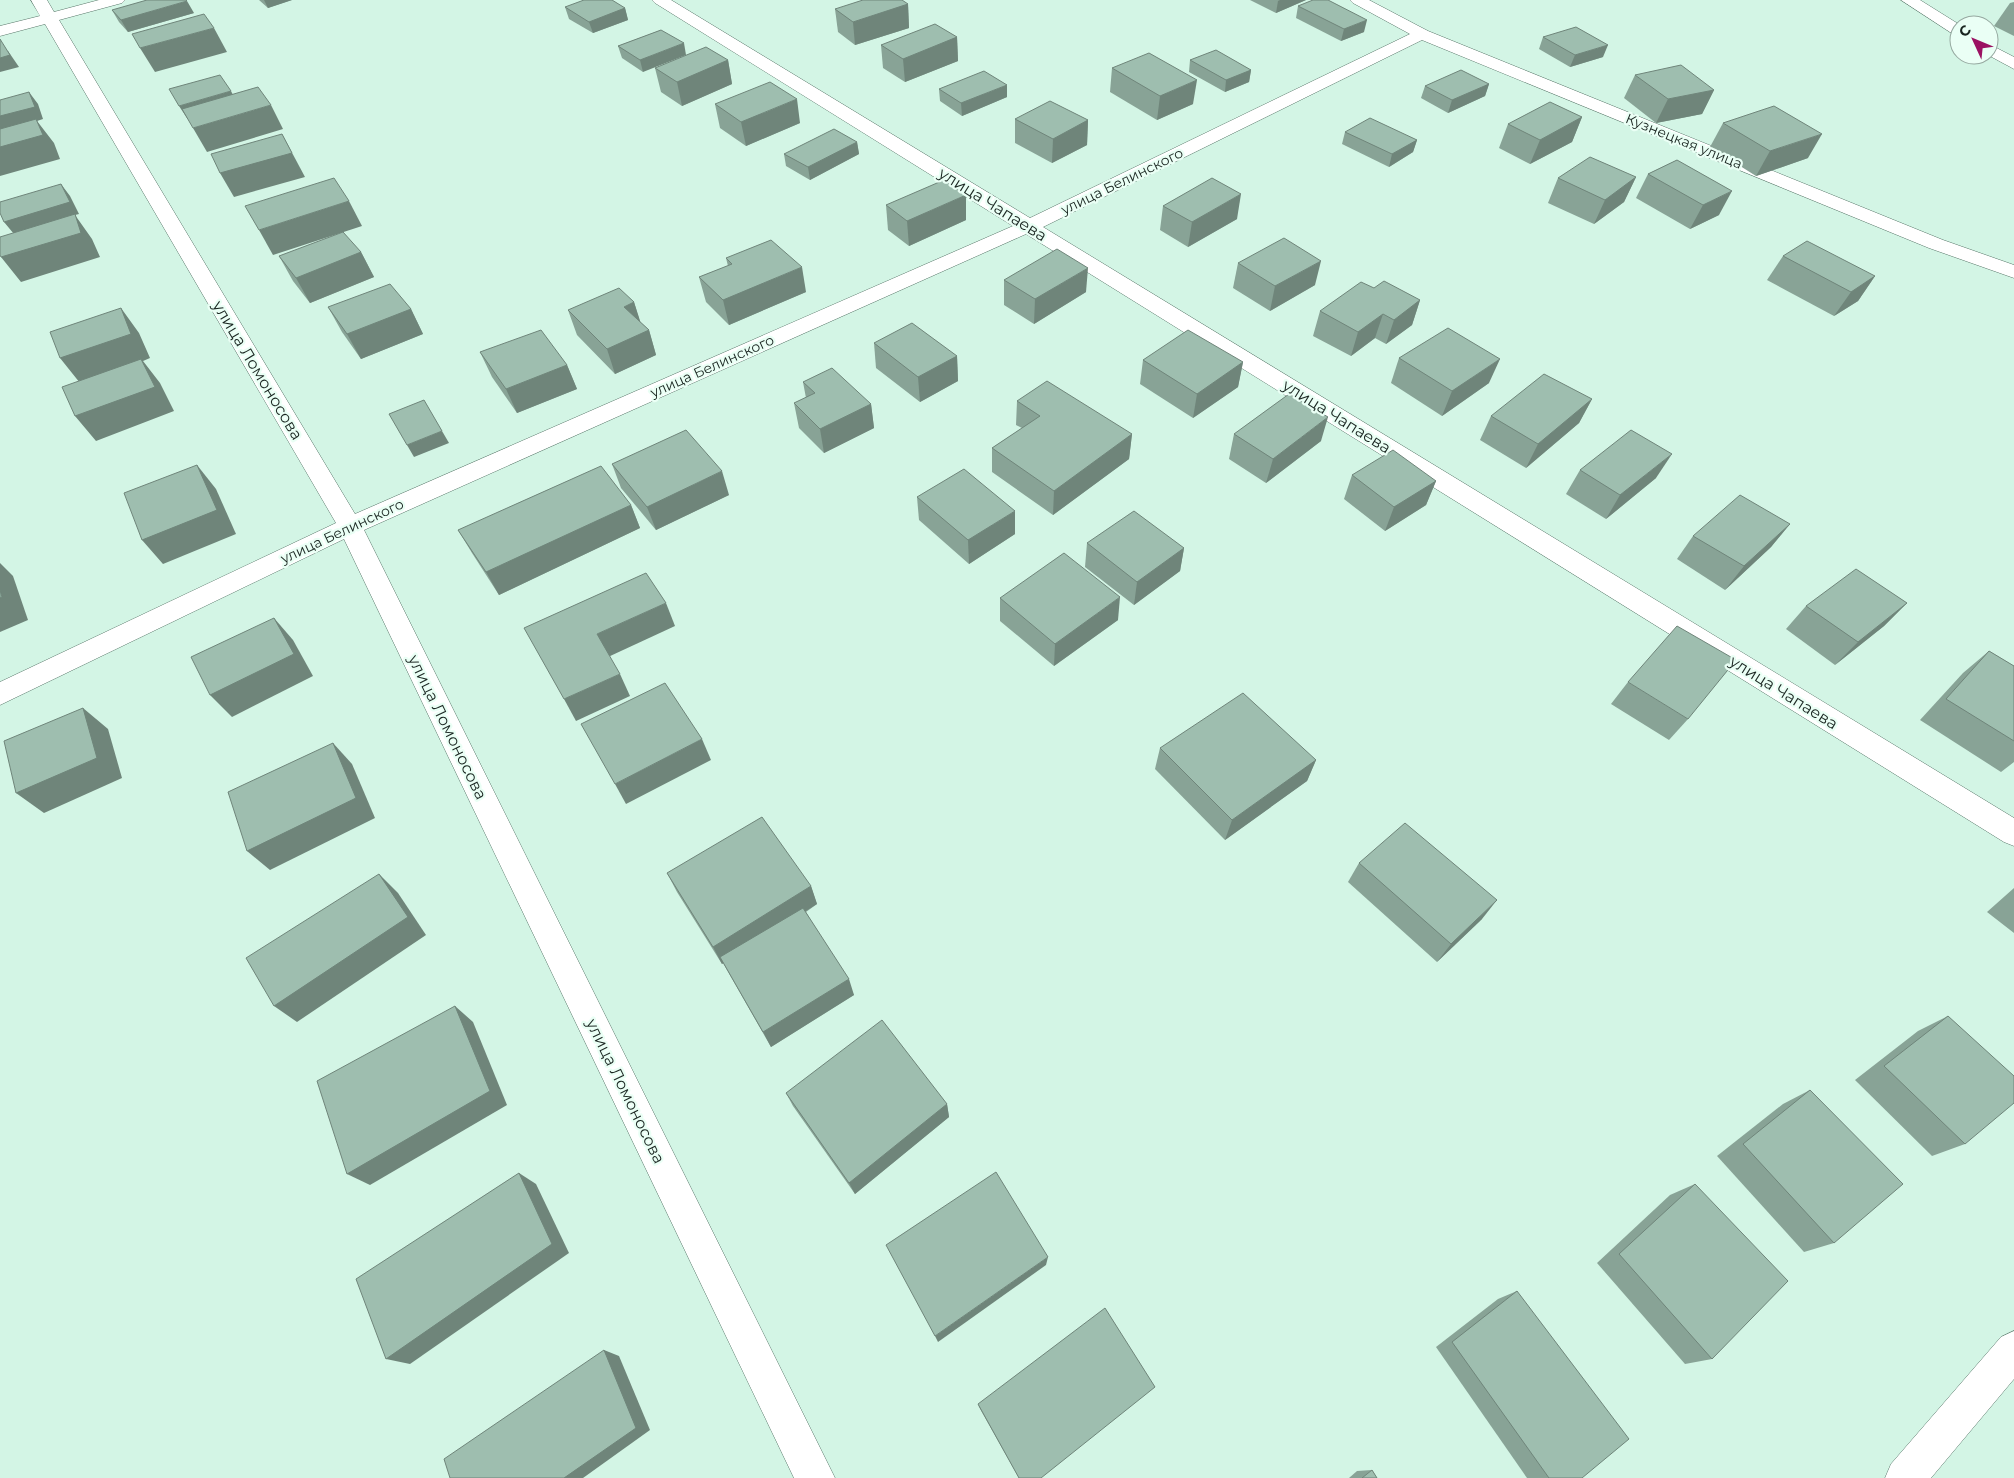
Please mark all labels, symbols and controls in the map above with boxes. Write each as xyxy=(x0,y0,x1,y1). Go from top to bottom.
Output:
north arrow xyxy=(1949,15,1999,65)
text: С xyxy=(1955,21,1975,41)
street label: Кузнецкая улица xyxy=(1623,109,1745,173)
street label: улица Белинского xyxy=(1057,144,1186,219)
street label: улица Чапаева xyxy=(934,163,1050,245)
street label: улица Ломоносова xyxy=(208,296,307,443)
street label: улица Белинского xyxy=(646,331,777,402)
street label: улица Чапаева xyxy=(1278,375,1394,457)
street label: улица Белинского xyxy=(277,495,407,568)
street label: улица Ломоносова xyxy=(404,651,491,803)
street label: улица Чапаева xyxy=(1725,651,1841,733)
street label: улица Ломоносова xyxy=(582,1015,669,1167)

